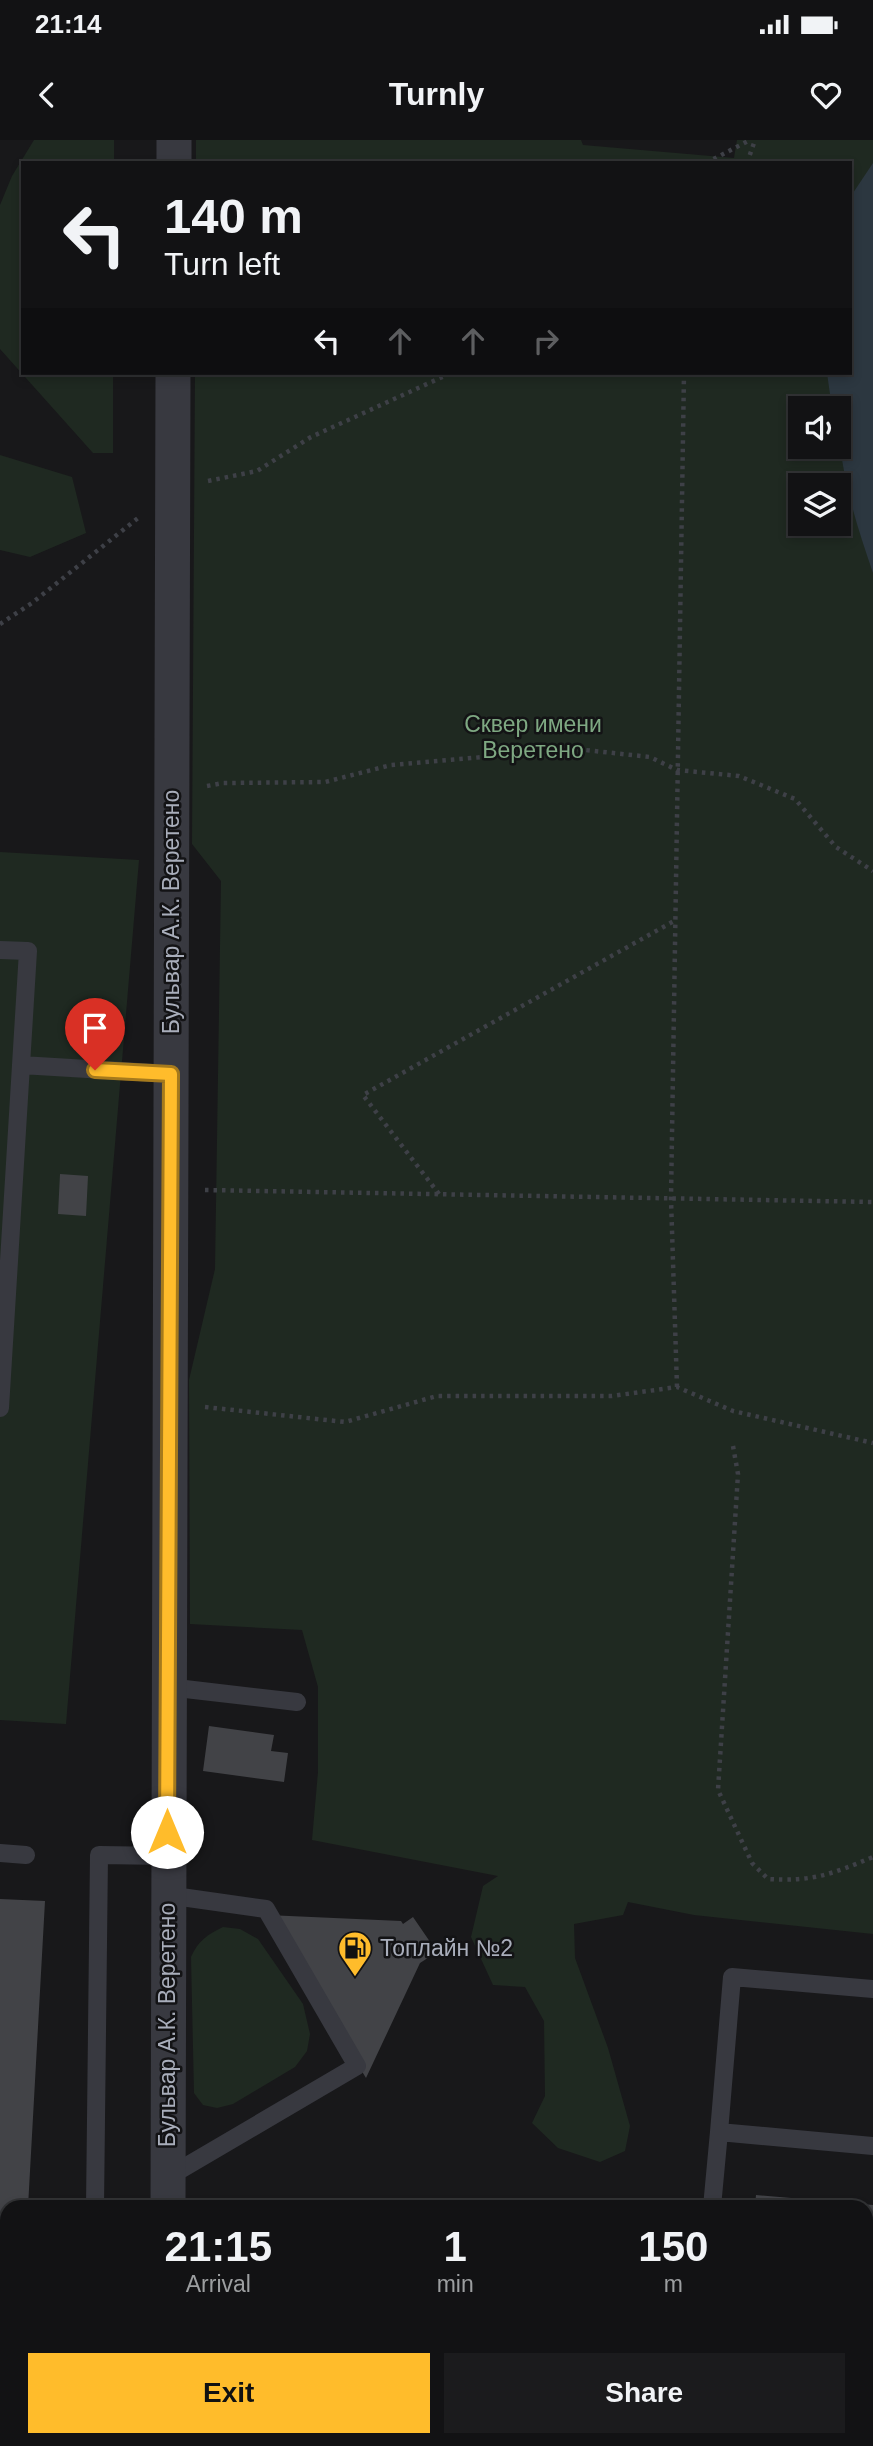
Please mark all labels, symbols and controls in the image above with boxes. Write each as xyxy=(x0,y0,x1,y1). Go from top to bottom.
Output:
text: 21:14 xyxy=(35,9,102,39)
icon: back xyxy=(28,76,66,114)
text: Turnly xyxy=(389,76,484,112)
icon: heart xyxy=(807,76,845,114)
icon: left xyxy=(49,189,140,280)
text: 140 m xyxy=(164,189,303,243)
text: Turn left xyxy=(164,246,280,282)
icon: left xyxy=(308,322,346,360)
icon: ahead xyxy=(381,322,419,360)
icon: ahead xyxy=(454,322,492,360)
icon: right xyxy=(527,322,565,360)
map controls xyxy=(788,396,851,536)
button: sound xyxy=(788,396,851,459)
button: layers xyxy=(788,473,851,536)
park label: Сквер имени Веретено xyxy=(464,711,602,763)
street label: Бульвар А.К. Веретено xyxy=(158,790,184,1034)
pin xyxy=(65,998,125,1070)
icon: arrive xyxy=(76,1009,114,1047)
position arrow xyxy=(130,1795,204,1869)
street label: Бульвар А.К. Веретено xyxy=(154,1903,180,2147)
fuel station icon: Топлайн №2 xyxy=(336,1929,374,1978)
place label: Топлайн №2 xyxy=(380,1935,513,1961)
text: 21:15 xyxy=(165,2223,272,2270)
text: 1 xyxy=(443,2223,467,2270)
text: 150 xyxy=(638,2223,708,2270)
text: Arrival xyxy=(186,2271,251,2297)
text: min xyxy=(437,2271,474,2297)
text: m xyxy=(664,2271,683,2297)
button: Exit xyxy=(28,2353,430,2433)
button: Share xyxy=(444,2353,845,2433)

